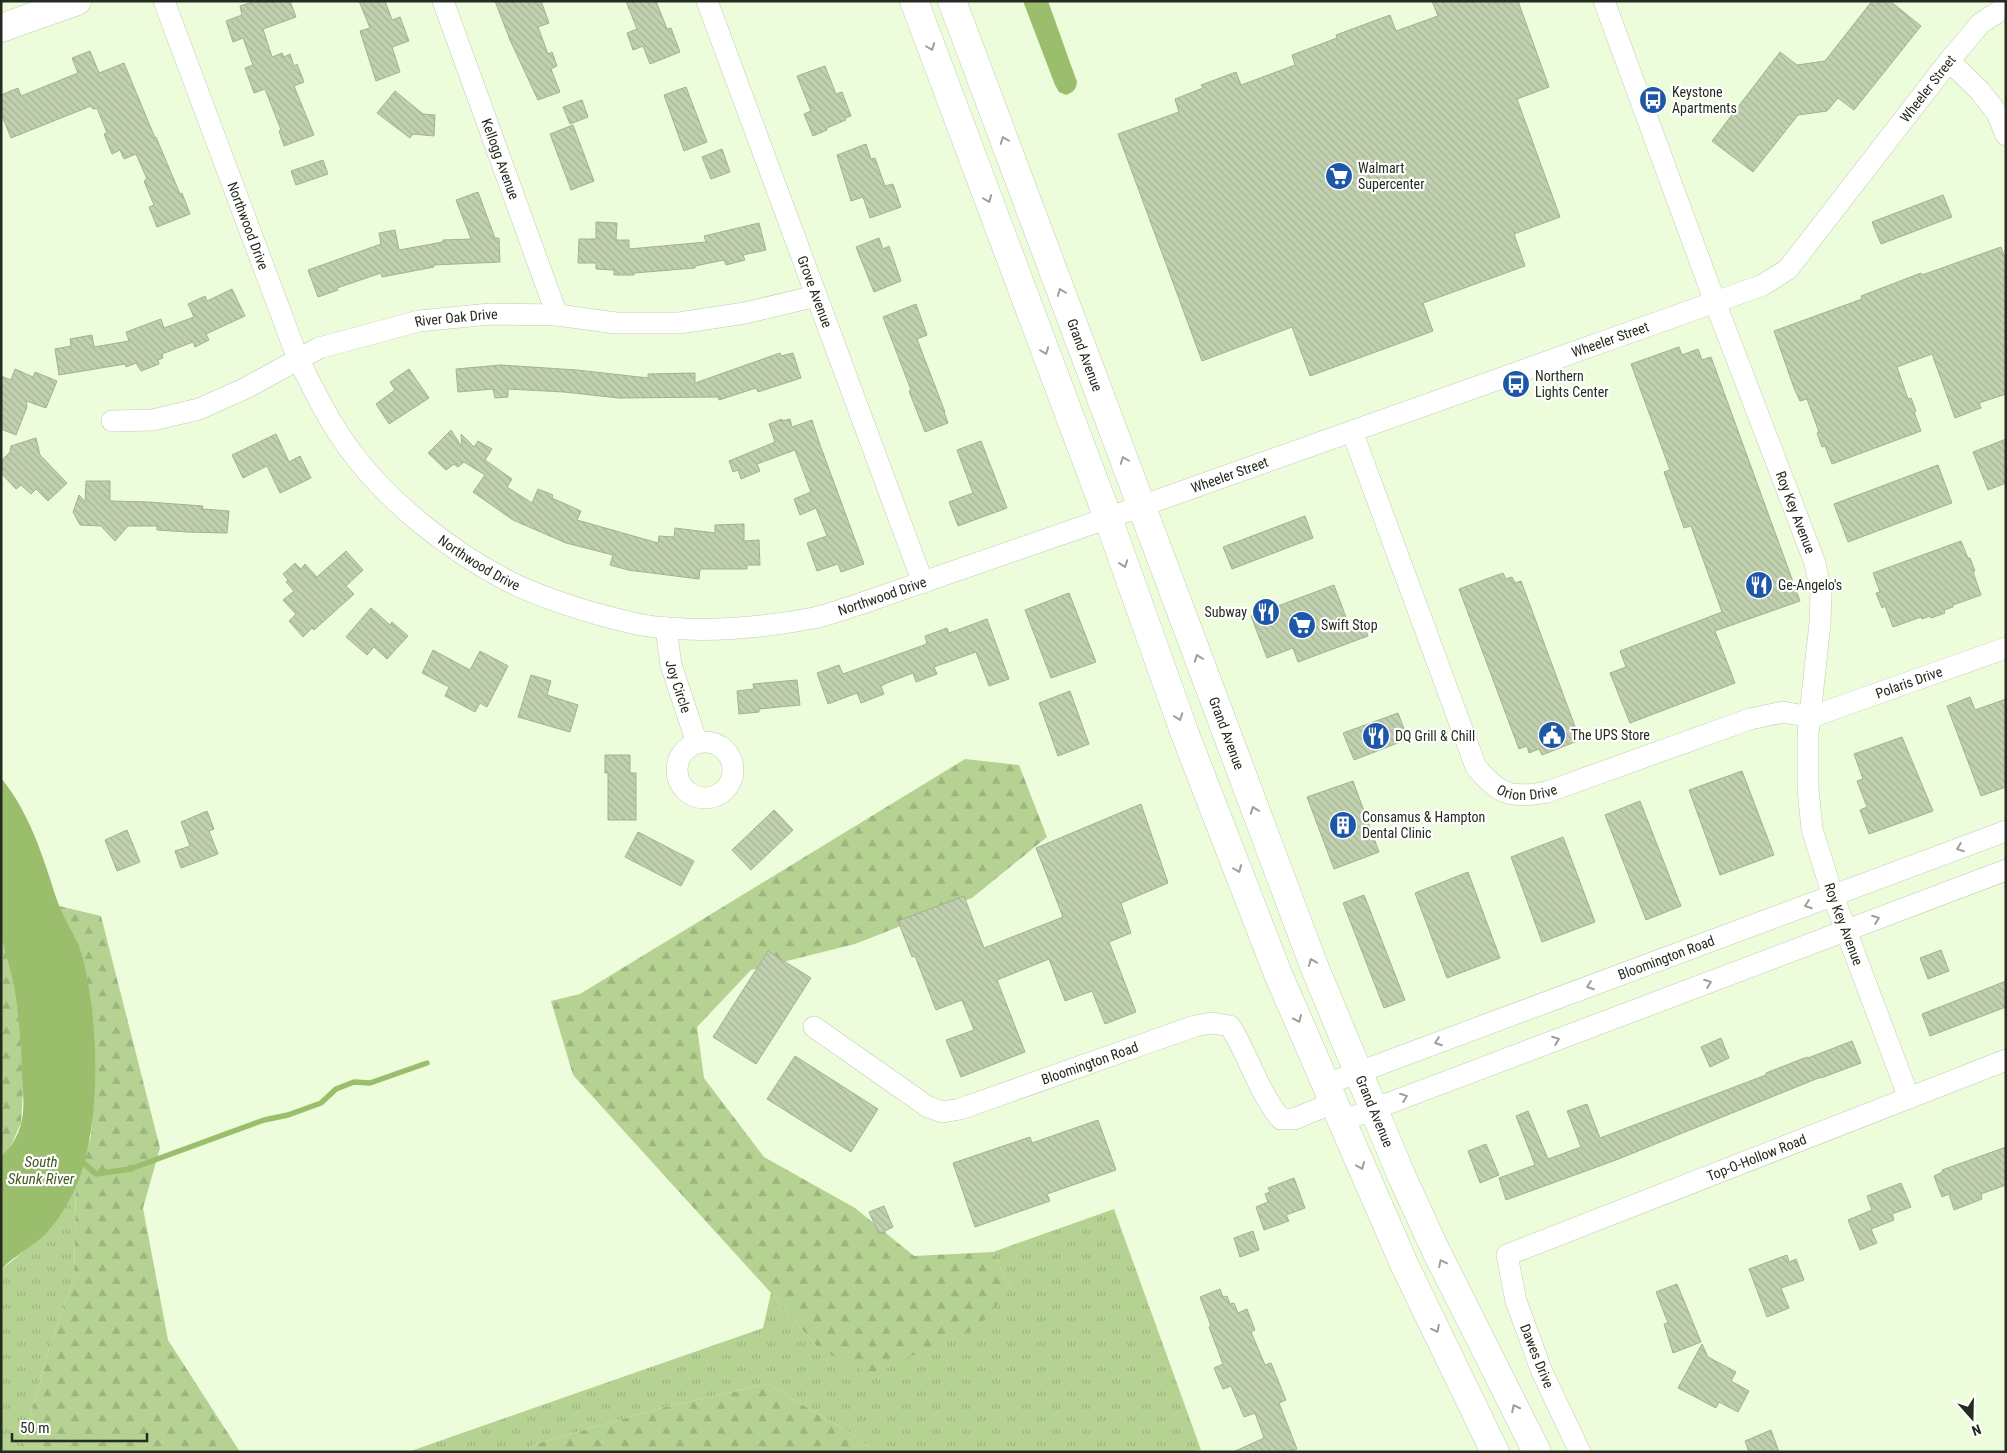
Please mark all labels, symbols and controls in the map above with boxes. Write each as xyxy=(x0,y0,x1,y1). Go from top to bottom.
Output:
one-way arrow xyxy=(925,42,935,51)
street label: Wheeler Street xyxy=(1897,52,1959,125)
place label: Keystone Apartments xyxy=(1672,84,1737,116)
bus stop icon: Keystone Apartments xyxy=(1638,85,1668,115)
street label: Kellogg Avenue xyxy=(478,116,522,202)
one-way arrow xyxy=(1000,136,1010,144)
place label: Walmart Supercenter xyxy=(1358,160,1424,192)
supermarket icon: Walmart Supercenter xyxy=(1324,161,1354,191)
street label: Northwood Drive xyxy=(224,180,272,272)
one-way arrow xyxy=(982,194,992,203)
street label: Grove Avenue xyxy=(794,254,836,330)
one-way arrow xyxy=(1057,288,1067,297)
street label: River Oak Drive xyxy=(413,306,498,330)
street label: Grand Avenue xyxy=(1064,316,1106,394)
street label: Wheeler Street xyxy=(1570,318,1651,360)
one-way arrow xyxy=(1039,346,1049,355)
place label: Northern Lights Center xyxy=(1535,368,1609,400)
bus stop icon: Northern Lights Center xyxy=(1501,369,1531,399)
street label: Wheeler Street xyxy=(1189,454,1270,496)
one-way arrow xyxy=(1120,457,1130,465)
street label: Roy Key Avenue xyxy=(1773,469,1819,556)
street label: Northwood Drive xyxy=(435,532,523,594)
one-way arrow xyxy=(1118,559,1128,568)
restaurant icon: Ge-Angelo's xyxy=(1744,570,1774,600)
street label: Northwood Drive xyxy=(836,573,929,619)
place label: Ge-Angelo's xyxy=(1778,577,1842,593)
restaurant icon: Subway xyxy=(1251,597,1281,627)
place label: Subway xyxy=(1205,604,1247,620)
supermarket icon: Swift Stop xyxy=(1287,610,1317,640)
place label: Swift Stop xyxy=(1321,617,1378,633)
one-way arrow xyxy=(1193,654,1204,663)
street label: Joy Circle xyxy=(662,659,694,715)
street label: Polaris Drive xyxy=(1873,663,1945,702)
street label: Grand Avenue xyxy=(1206,695,1248,772)
one-way arrow xyxy=(1173,712,1183,721)
public building icon: The UPS Store xyxy=(1537,720,1567,750)
restaurant icon: DQ Grill & Chill xyxy=(1361,721,1391,751)
place label: The UPS Store xyxy=(1571,727,1650,743)
place label: DQ Grill & Chill xyxy=(1395,728,1475,744)
street label: Orion Drive xyxy=(1494,781,1560,803)
one-way arrow xyxy=(1250,807,1260,815)
place label: Consamus & Hampton Dental Clinic xyxy=(1362,809,1485,841)
building icon: Consamus & Hampton Dental Clinic xyxy=(1328,810,1358,840)
one-way arrow xyxy=(1956,842,1965,852)
one-way arrow xyxy=(1232,864,1242,872)
street label: Roy Key Avenue xyxy=(1821,881,1866,968)
one-way arrow xyxy=(1804,899,1813,909)
one-way arrow xyxy=(1871,915,1880,925)
street label: Bloomington Road xyxy=(1616,932,1717,983)
one-way arrow xyxy=(1308,958,1318,967)
one-way arrow xyxy=(1703,978,1712,989)
one-way arrow xyxy=(1586,980,1595,990)
one-way arrow xyxy=(1292,1014,1303,1023)
one-way arrow xyxy=(1434,1036,1442,1046)
one-way arrow xyxy=(1551,1036,1560,1046)
street label: Bloomington Road xyxy=(1039,1039,1140,1088)
street label: Grand Avenue xyxy=(1352,1073,1397,1150)
one-way arrow xyxy=(1399,1093,1408,1103)
street label: Top-O-Hollow Road xyxy=(1704,1131,1809,1184)
water label: South Skunk River xyxy=(8,1153,75,1188)
one-way arrow xyxy=(1355,1161,1365,1169)
one-way arrow xyxy=(1438,1259,1448,1268)
street label: Dawes Drive xyxy=(1517,1322,1557,1391)
one-way arrow xyxy=(1430,1324,1440,1333)
north arrow xyxy=(1947,1393,1997,1443)
one-way arrow xyxy=(1511,1404,1521,1413)
scale bar xyxy=(12,1410,148,1442)
text: 50 m xyxy=(20,1419,50,1437)
text: N xyxy=(1970,1421,1983,1439)

